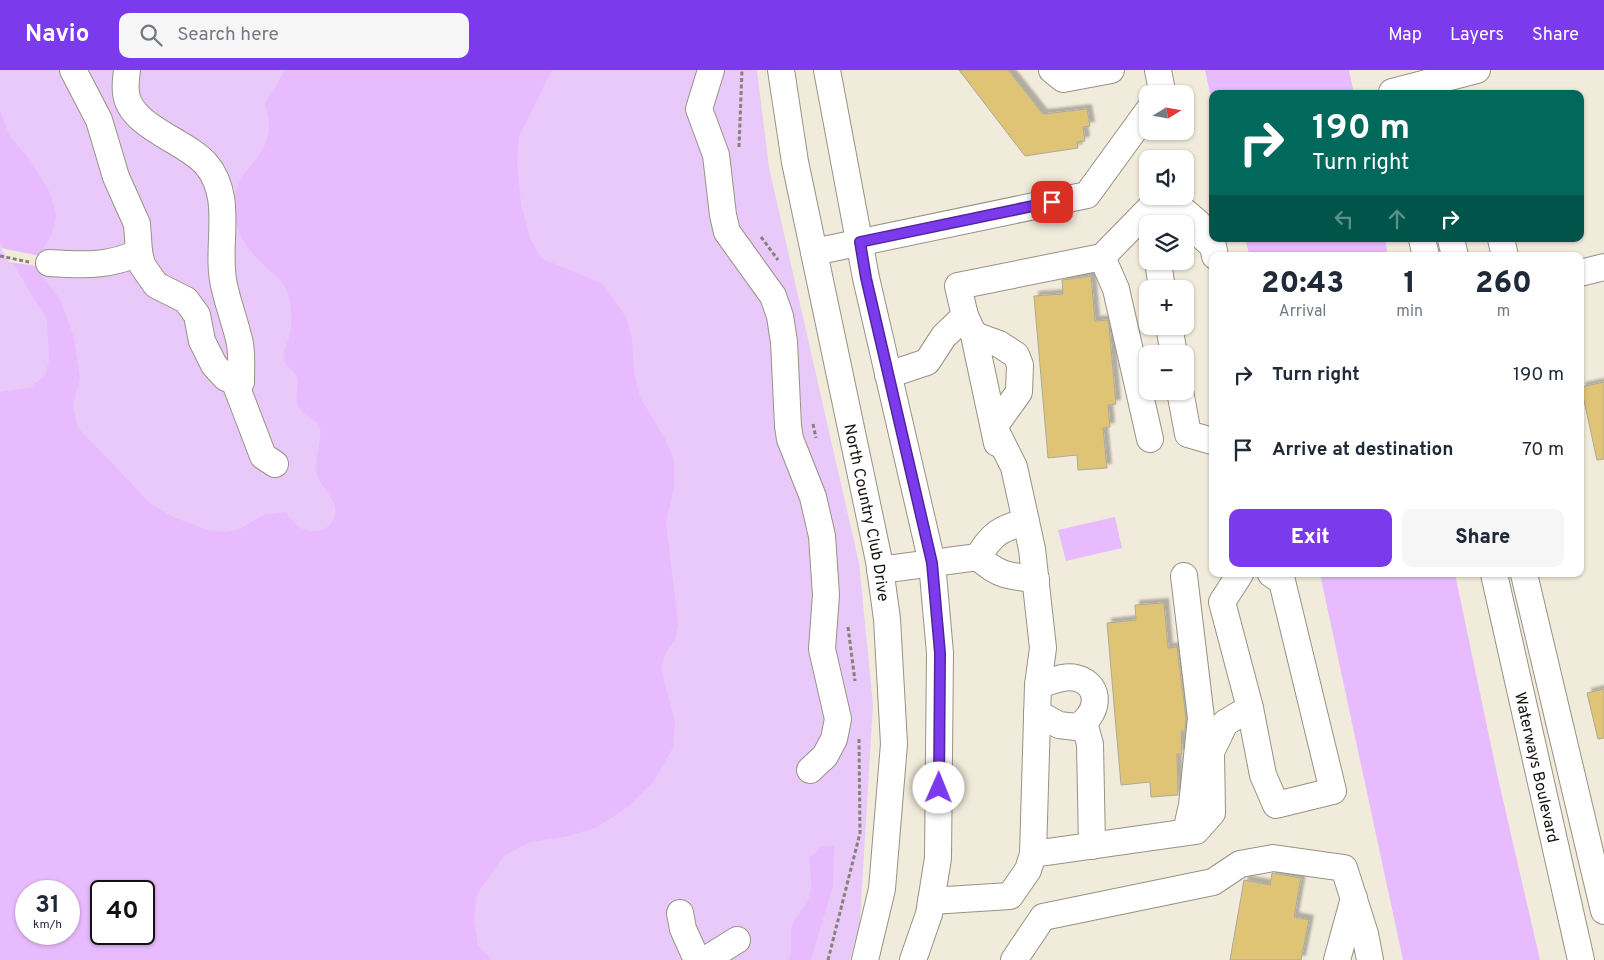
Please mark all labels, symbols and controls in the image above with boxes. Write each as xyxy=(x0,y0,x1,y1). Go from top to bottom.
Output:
search box xyxy=(119,13,469,58)
text: Navio xyxy=(25,20,89,50)
icon: search xyxy=(137,21,165,49)
text: Search here xyxy=(177,23,279,47)
text: Map xyxy=(1388,24,1422,47)
text: Layers xyxy=(1450,24,1504,47)
text: Share xyxy=(1532,24,1579,47)
north arrow xyxy=(1139,85,1194,140)
map controls xyxy=(1139,85,1194,400)
text: 190 m xyxy=(1312,107,1410,151)
icon: right xyxy=(1229,110,1294,175)
button: sound xyxy=(1139,150,1194,205)
text: Turn right xyxy=(1312,150,1409,177)
pin xyxy=(1031,181,1073,223)
icon: arrive xyxy=(1038,188,1066,216)
icon: left xyxy=(1330,205,1358,233)
icon: ahead xyxy=(1383,205,1411,233)
icon: right xyxy=(1436,205,1464,233)
button: layers xyxy=(1139,215,1194,270)
text: 20:43 xyxy=(1261,266,1344,303)
text: 1 xyxy=(1404,266,1416,303)
text: 260 xyxy=(1475,266,1532,303)
button: + xyxy=(1139,280,1194,335)
text: Arrival xyxy=(1279,302,1327,322)
text: min xyxy=(1396,302,1423,322)
text: m xyxy=(1497,302,1510,322)
button: − xyxy=(1139,345,1194,400)
icon: right xyxy=(1229,361,1257,389)
text: Turn right xyxy=(1272,363,1360,387)
text: 190 m xyxy=(1513,363,1564,387)
street label: North Country Club Drive xyxy=(838,422,892,603)
icon: arrive xyxy=(1229,436,1257,464)
text: Arrive at destination xyxy=(1272,438,1453,462)
text: 70 m xyxy=(1522,438,1564,462)
button: Exit xyxy=(1229,509,1392,567)
button: Share xyxy=(1402,509,1564,567)
street label: Waterways Boulevard xyxy=(1509,690,1562,845)
position arrow xyxy=(912,761,964,813)
speed limit sign: 40 xyxy=(90,880,155,945)
text: 31 xyxy=(35,890,60,922)
text: km/h xyxy=(33,917,62,933)

